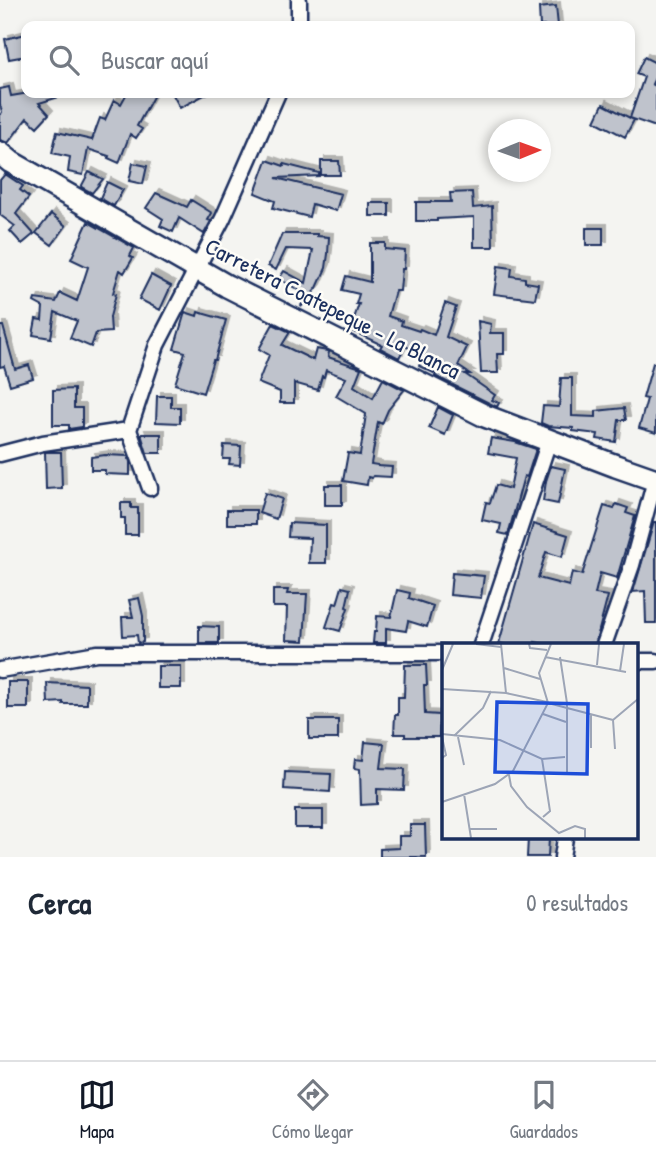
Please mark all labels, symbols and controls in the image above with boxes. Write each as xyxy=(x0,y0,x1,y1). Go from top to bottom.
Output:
search box xyxy=(21,21,635,98)
icon: search xyxy=(45,41,83,79)
text: Buscar aquí xyxy=(101,42,209,77)
north arrow xyxy=(488,119,551,182)
street label: Carretera Coatepeque - La Blanca xyxy=(200,230,466,386)
inset map xyxy=(442,643,638,839)
text: Cerca xyxy=(28,883,91,923)
text: 0 resultados xyxy=(526,887,628,918)
tab: Mapa xyxy=(78,1076,116,1144)
tab: Cómo llegar xyxy=(272,1076,354,1144)
tab: Guardados xyxy=(509,1076,578,1144)

